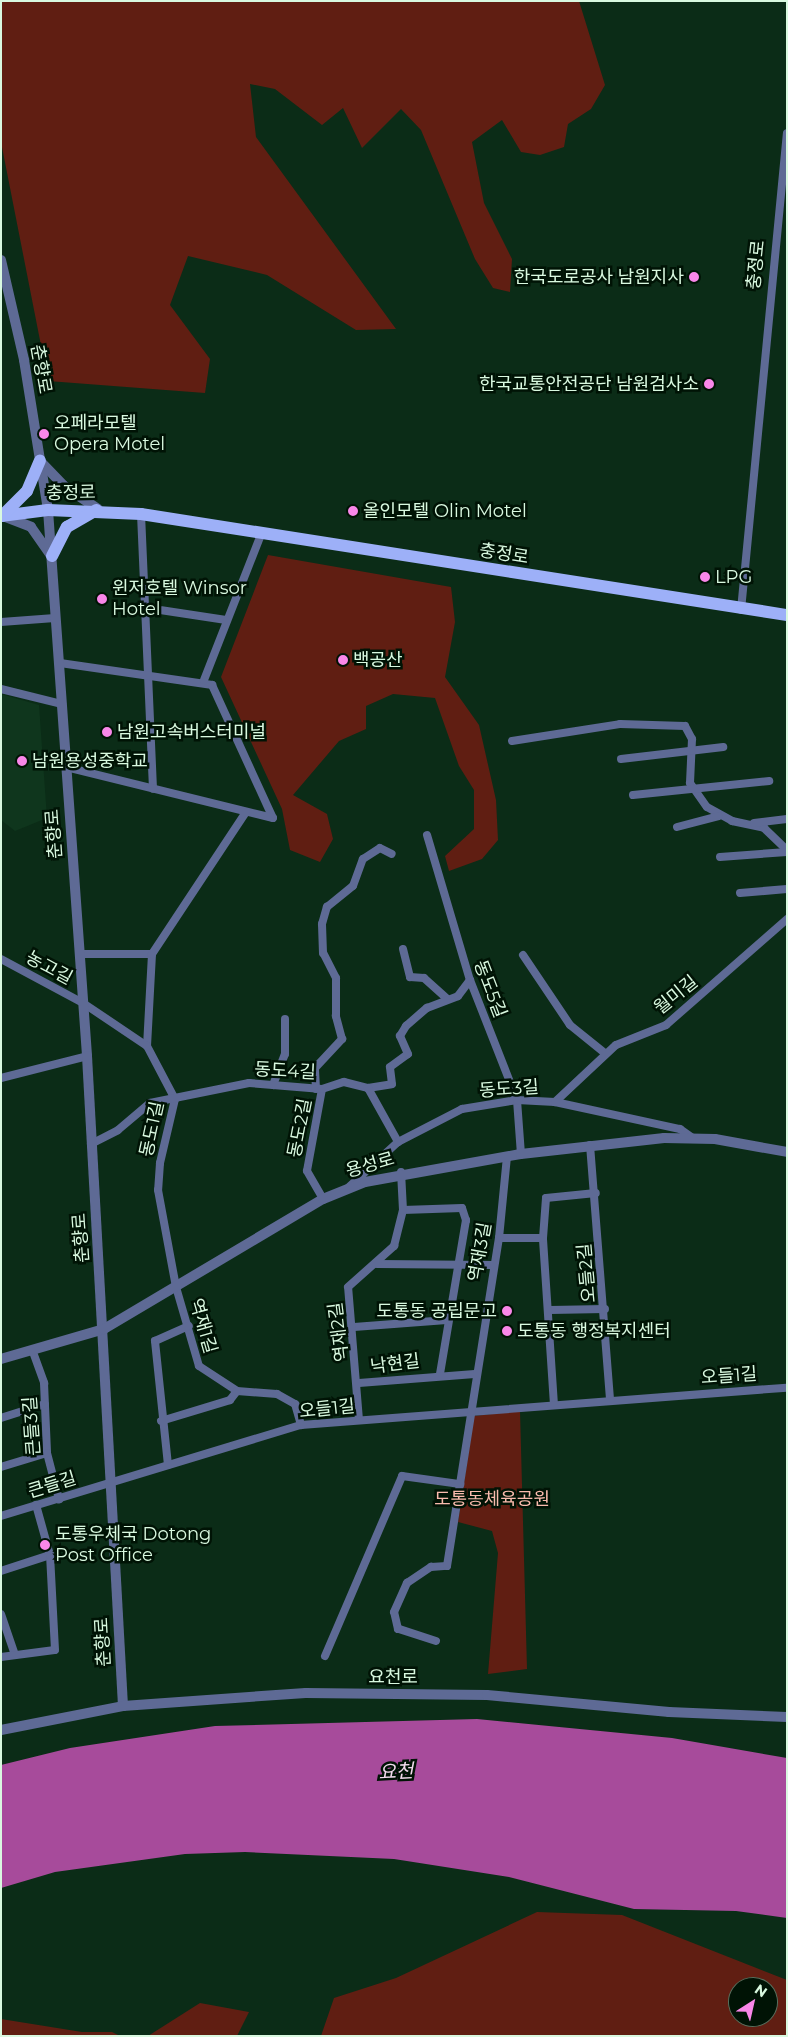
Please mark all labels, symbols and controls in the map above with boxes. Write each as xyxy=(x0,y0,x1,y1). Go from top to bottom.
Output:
street label: 충정로 xyxy=(743,239,769,291)
place label: 한국도로공사 남원지사 xyxy=(514,266,684,288)
marker: 한국도로공사 남원지사 xyxy=(688,271,700,283)
street label: 춘향로 xyxy=(26,343,56,395)
place label: 한국교통안전공단 남원검사소 xyxy=(479,373,699,395)
marker: 한국교통안전공단 남원검사소 xyxy=(703,378,715,390)
place label: 오페라모텔 Opera Motel xyxy=(54,413,165,456)
marker: 오페라모텔 Opera Motel xyxy=(38,428,50,440)
street label: 충정로 xyxy=(46,482,96,504)
place label: 올인모텔 Olin Motel xyxy=(363,500,527,522)
marker: 올인모텔 Olin Motel xyxy=(347,505,359,517)
street label: 충정로 xyxy=(478,539,530,569)
place label: LPG xyxy=(715,566,752,588)
marker: LPG xyxy=(699,571,711,583)
place label: 윈저호텔 Winsor Hotel xyxy=(112,578,247,620)
marker: 윈저호텔 Winsor Hotel xyxy=(96,593,108,605)
place label: 백공산 xyxy=(353,649,403,671)
marker: 백공산 xyxy=(337,654,349,666)
place label: 남원고속버스터미널 xyxy=(117,721,266,743)
marker: 남원고속버스터미널 xyxy=(101,726,113,738)
place label: 남원용성중학교 xyxy=(32,750,148,772)
marker: 남원용성중학교 xyxy=(16,755,28,767)
street label: 춘향로 xyxy=(41,808,67,860)
street label: 농고길 xyxy=(22,947,76,989)
street label: 동도5길 xyxy=(469,957,511,1021)
street label: 월미길 xyxy=(650,971,702,1019)
street label: 동도4길 xyxy=(254,1059,316,1083)
street label: 동도3길 xyxy=(478,1076,540,1102)
street label: 동도2길 xyxy=(284,1097,316,1159)
street label: 동도1길 xyxy=(136,1099,168,1159)
street label: 용성로 xyxy=(343,1148,397,1182)
street label: 춘향로 xyxy=(68,1212,94,1264)
street label: 역재3길 xyxy=(464,1221,496,1283)
street label: 오들2길 xyxy=(574,1242,600,1304)
street label: 역재1길 xyxy=(185,1296,221,1356)
place label: 도통동 공립문고 xyxy=(376,1300,497,1322)
street label: 역재2길 xyxy=(325,1301,353,1363)
marker: 도통동 공립문고 xyxy=(501,1305,513,1317)
place label: 도통동 행정복지센터 xyxy=(517,1320,671,1342)
marker: 도통동 행정복지센터 xyxy=(501,1325,513,1337)
street label: 낙현길 xyxy=(369,1350,421,1378)
street label: 오들1길 xyxy=(700,1363,758,1389)
street label: 큰들3길 xyxy=(19,1395,45,1457)
street label: 오들1길 xyxy=(298,1395,356,1423)
street label: 큰들길 xyxy=(25,1467,79,1503)
park label: 도통동체육공원 xyxy=(434,1488,550,1510)
place label: 도통우체국 Dotong Post Office xyxy=(55,1524,211,1566)
marker: 도통우체국 Dotong Post Office xyxy=(39,1539,51,1551)
street label: 춘향로 xyxy=(91,1617,115,1667)
street label: 요천로 xyxy=(368,1666,418,1688)
water label: 요천 xyxy=(378,1760,414,1784)
north arrow xyxy=(728,1977,778,2027)
text: N xyxy=(751,1980,771,2001)

